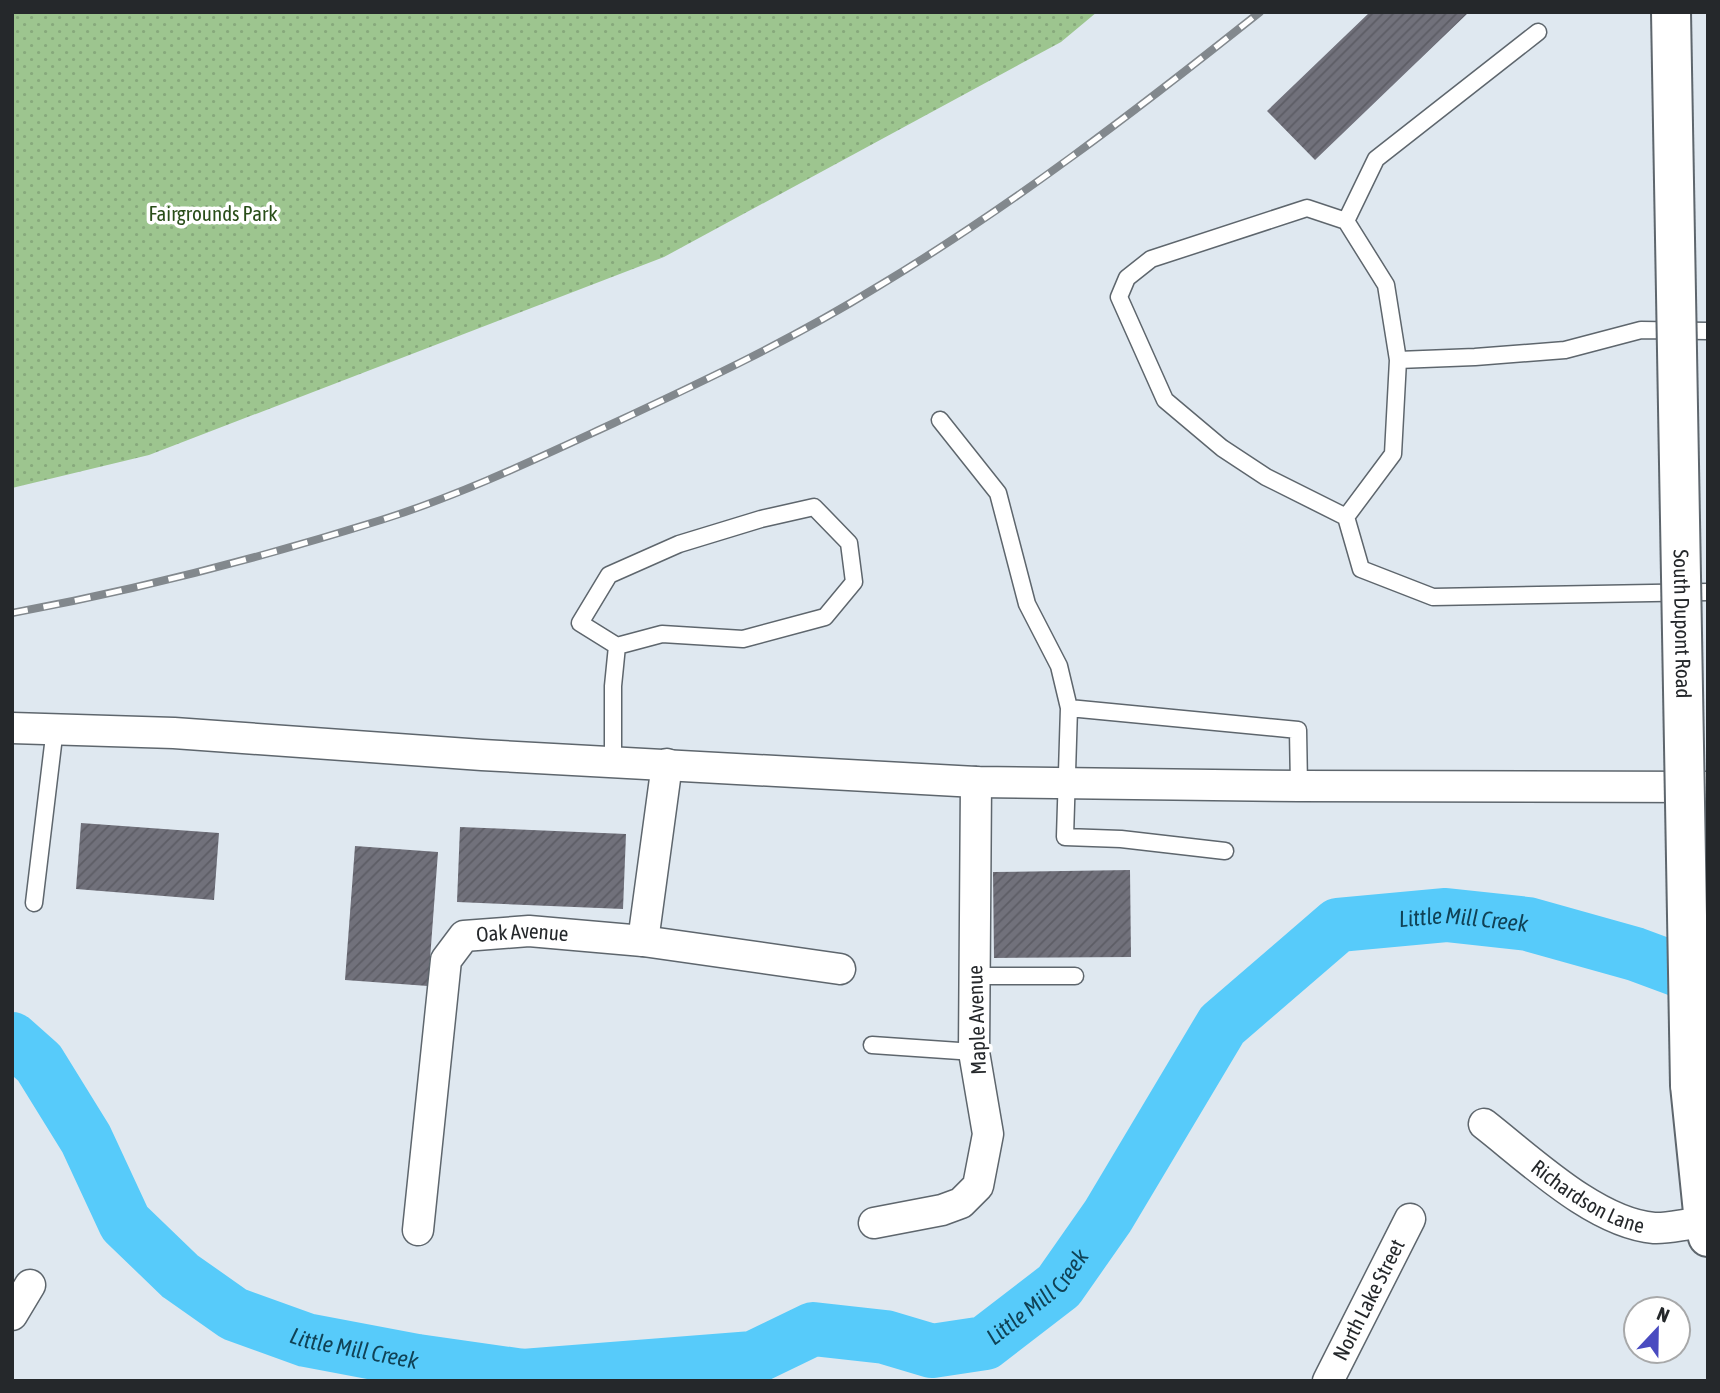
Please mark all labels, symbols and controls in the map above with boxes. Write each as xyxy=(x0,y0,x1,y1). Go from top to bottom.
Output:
park label: Fairgrounds Park xyxy=(149,201,277,225)
street label: South Dupont Road xyxy=(1670,549,1696,699)
water label: Little Mill Creek xyxy=(1398,902,1530,937)
street label: Oak Avenue xyxy=(475,918,570,946)
street label: Maple Avenue xyxy=(962,965,990,1075)
street label: Richardson Lane xyxy=(1527,1154,1647,1237)
street label: North Lake Street xyxy=(1328,1235,1409,1364)
water label: Little Mill Creek xyxy=(981,1243,1094,1350)
north arrow xyxy=(1622,1295,1692,1365)
text: N xyxy=(1654,1302,1673,1327)
water label: Little Mill Creek xyxy=(287,1322,421,1374)

